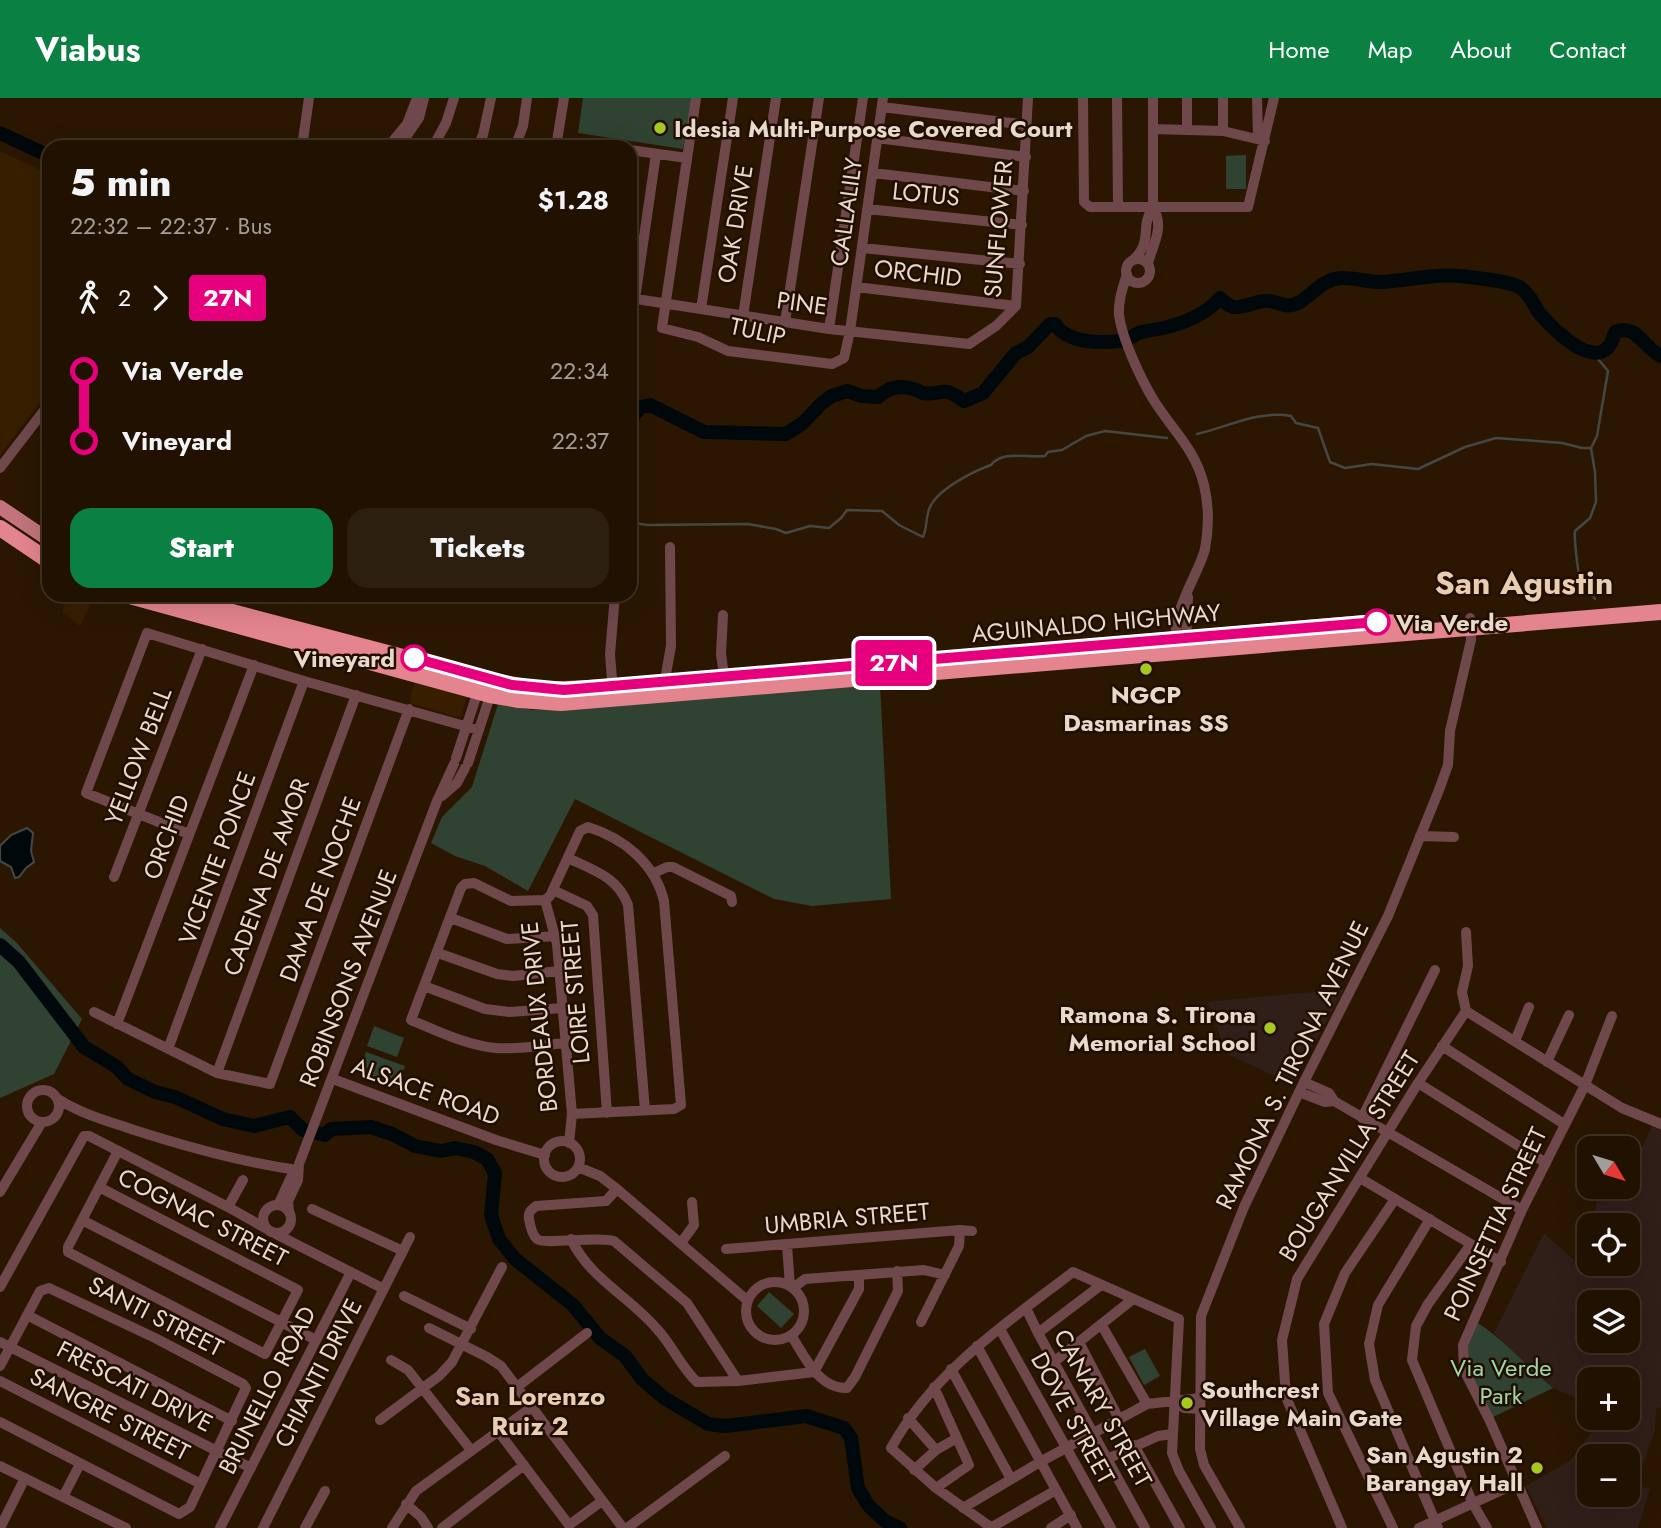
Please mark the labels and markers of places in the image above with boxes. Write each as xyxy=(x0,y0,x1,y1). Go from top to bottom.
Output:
place label: Idesia Multi-Purpose Covered Court xyxy=(674,111,1073,146)
marker: Idesia Multi-Purpose Covered Court xyxy=(652,120,668,136)
place label: Via Verde xyxy=(1395,605,1508,640)
marker: Via Verde xyxy=(1364,609,1390,635)
place label: Vineyard xyxy=(292,641,395,676)
marker: Vineyard xyxy=(401,645,427,671)
marker: NGCP Dasmarinas SS xyxy=(1138,661,1154,677)
place label: NGCP Dasmarinas SS xyxy=(1063,677,1229,740)
place label: Ramona S. Tirona Memorial School xyxy=(1059,997,1256,1060)
marker: Ramona S. Tirona Memorial School xyxy=(1262,1020,1278,1036)
place label: Southcrest Village Main Gate xyxy=(1200,1372,1403,1435)
marker: Southcrest Village Main Gate xyxy=(1179,1395,1195,1411)
place label: San Agustin 2 Barangay Hall xyxy=(1366,1437,1523,1500)
marker: San Agustin 2 Barangay Hall xyxy=(1529,1460,1545,1476)

